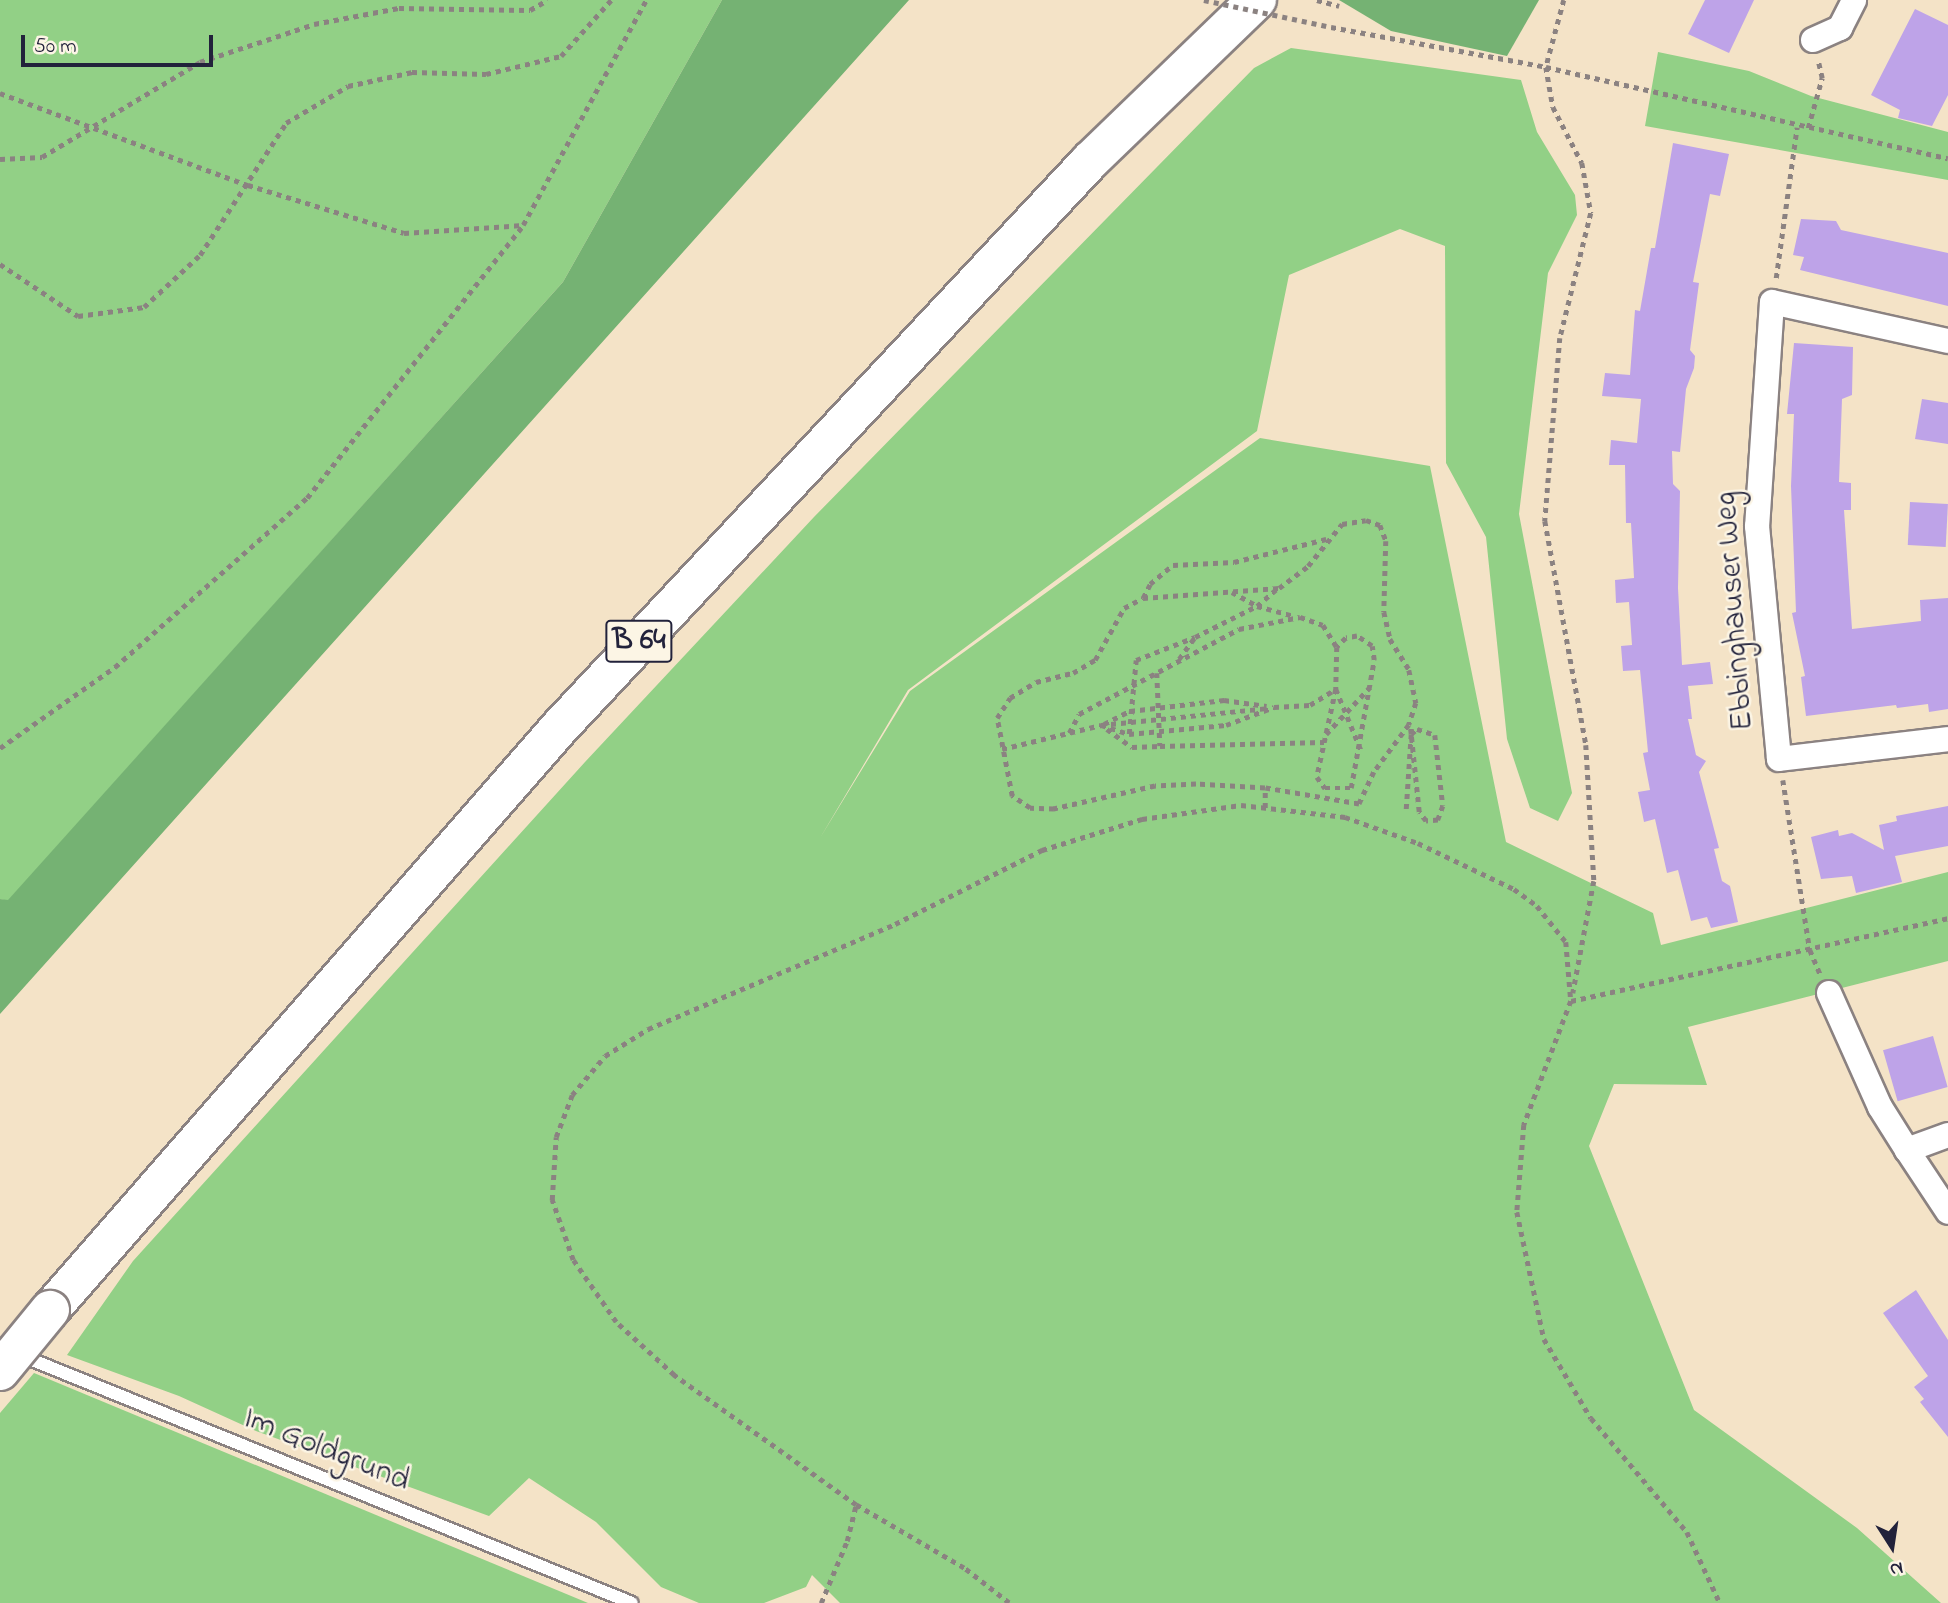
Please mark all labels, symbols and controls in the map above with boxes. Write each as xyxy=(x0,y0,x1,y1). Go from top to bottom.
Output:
scale bar xyxy=(24,21,217,65)
text: 50 m xyxy=(34,32,77,62)
street label: Ebbinghauser Weg xyxy=(1708,490,1764,732)
road number: B 64 xyxy=(604,614,674,668)
street label: Im Goldgrund xyxy=(237,1400,415,1502)
north arrow xyxy=(1857,1512,1927,1582)
text: N xyxy=(1887,1553,1906,1583)

